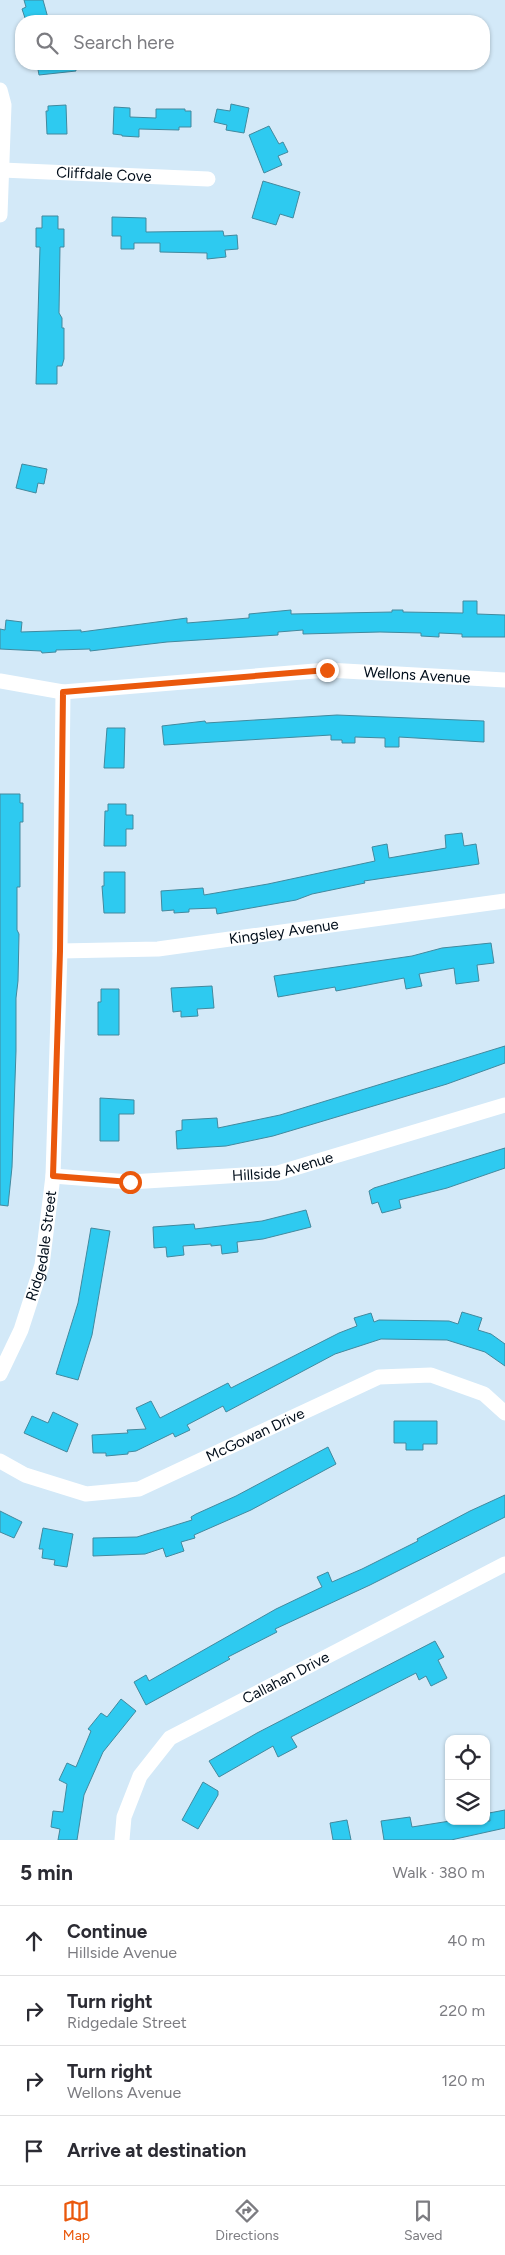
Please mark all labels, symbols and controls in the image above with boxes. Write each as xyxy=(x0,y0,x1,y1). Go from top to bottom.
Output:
search box xyxy=(15,15,490,70)
icon: search xyxy=(33,29,61,57)
text: Search here xyxy=(73,31,175,54)
street label: Cliffdale Cove xyxy=(56,163,152,186)
route end xyxy=(316,659,339,682)
street label: Wellons Avenue xyxy=(363,663,471,687)
street label: Kingsley Avenue xyxy=(228,915,340,948)
street label: Hillside Avenue xyxy=(231,1148,335,1185)
route start xyxy=(119,1171,142,1194)
street label: Ridgedale Street xyxy=(22,1189,60,1303)
street label: McGowan Drive xyxy=(203,1404,307,1466)
street label: Callahan Drive xyxy=(239,1648,332,1708)
map controls xyxy=(445,1735,490,1825)
button: locate xyxy=(445,1735,490,1780)
button: layers xyxy=(445,1780,490,1825)
text: 5 min xyxy=(20,1860,73,1885)
text: Walk · 380 m xyxy=(393,1863,485,1882)
text: Continue xyxy=(67,1920,147,1943)
icon: ahead xyxy=(20,1927,48,1955)
text: 40 m xyxy=(447,1931,485,1950)
text: Hillside Avenue xyxy=(67,1943,177,1962)
text: Turn right xyxy=(67,1990,153,2013)
icon: right xyxy=(20,1997,48,2025)
text: 220 m xyxy=(439,2001,485,2020)
text: Ridgedale Street xyxy=(67,2013,187,2032)
text: Turn right xyxy=(67,2060,153,2083)
icon: right xyxy=(20,2067,48,2095)
text: 120 m xyxy=(442,2071,485,2090)
text: Wellons Avenue xyxy=(67,2083,181,2102)
icon: arrive xyxy=(20,2137,48,2165)
text: Arrive at destination xyxy=(67,2139,246,2162)
tab: Map xyxy=(62,2197,90,2244)
tab: Directions xyxy=(215,2197,279,2244)
tab: Saved xyxy=(404,2197,443,2244)

